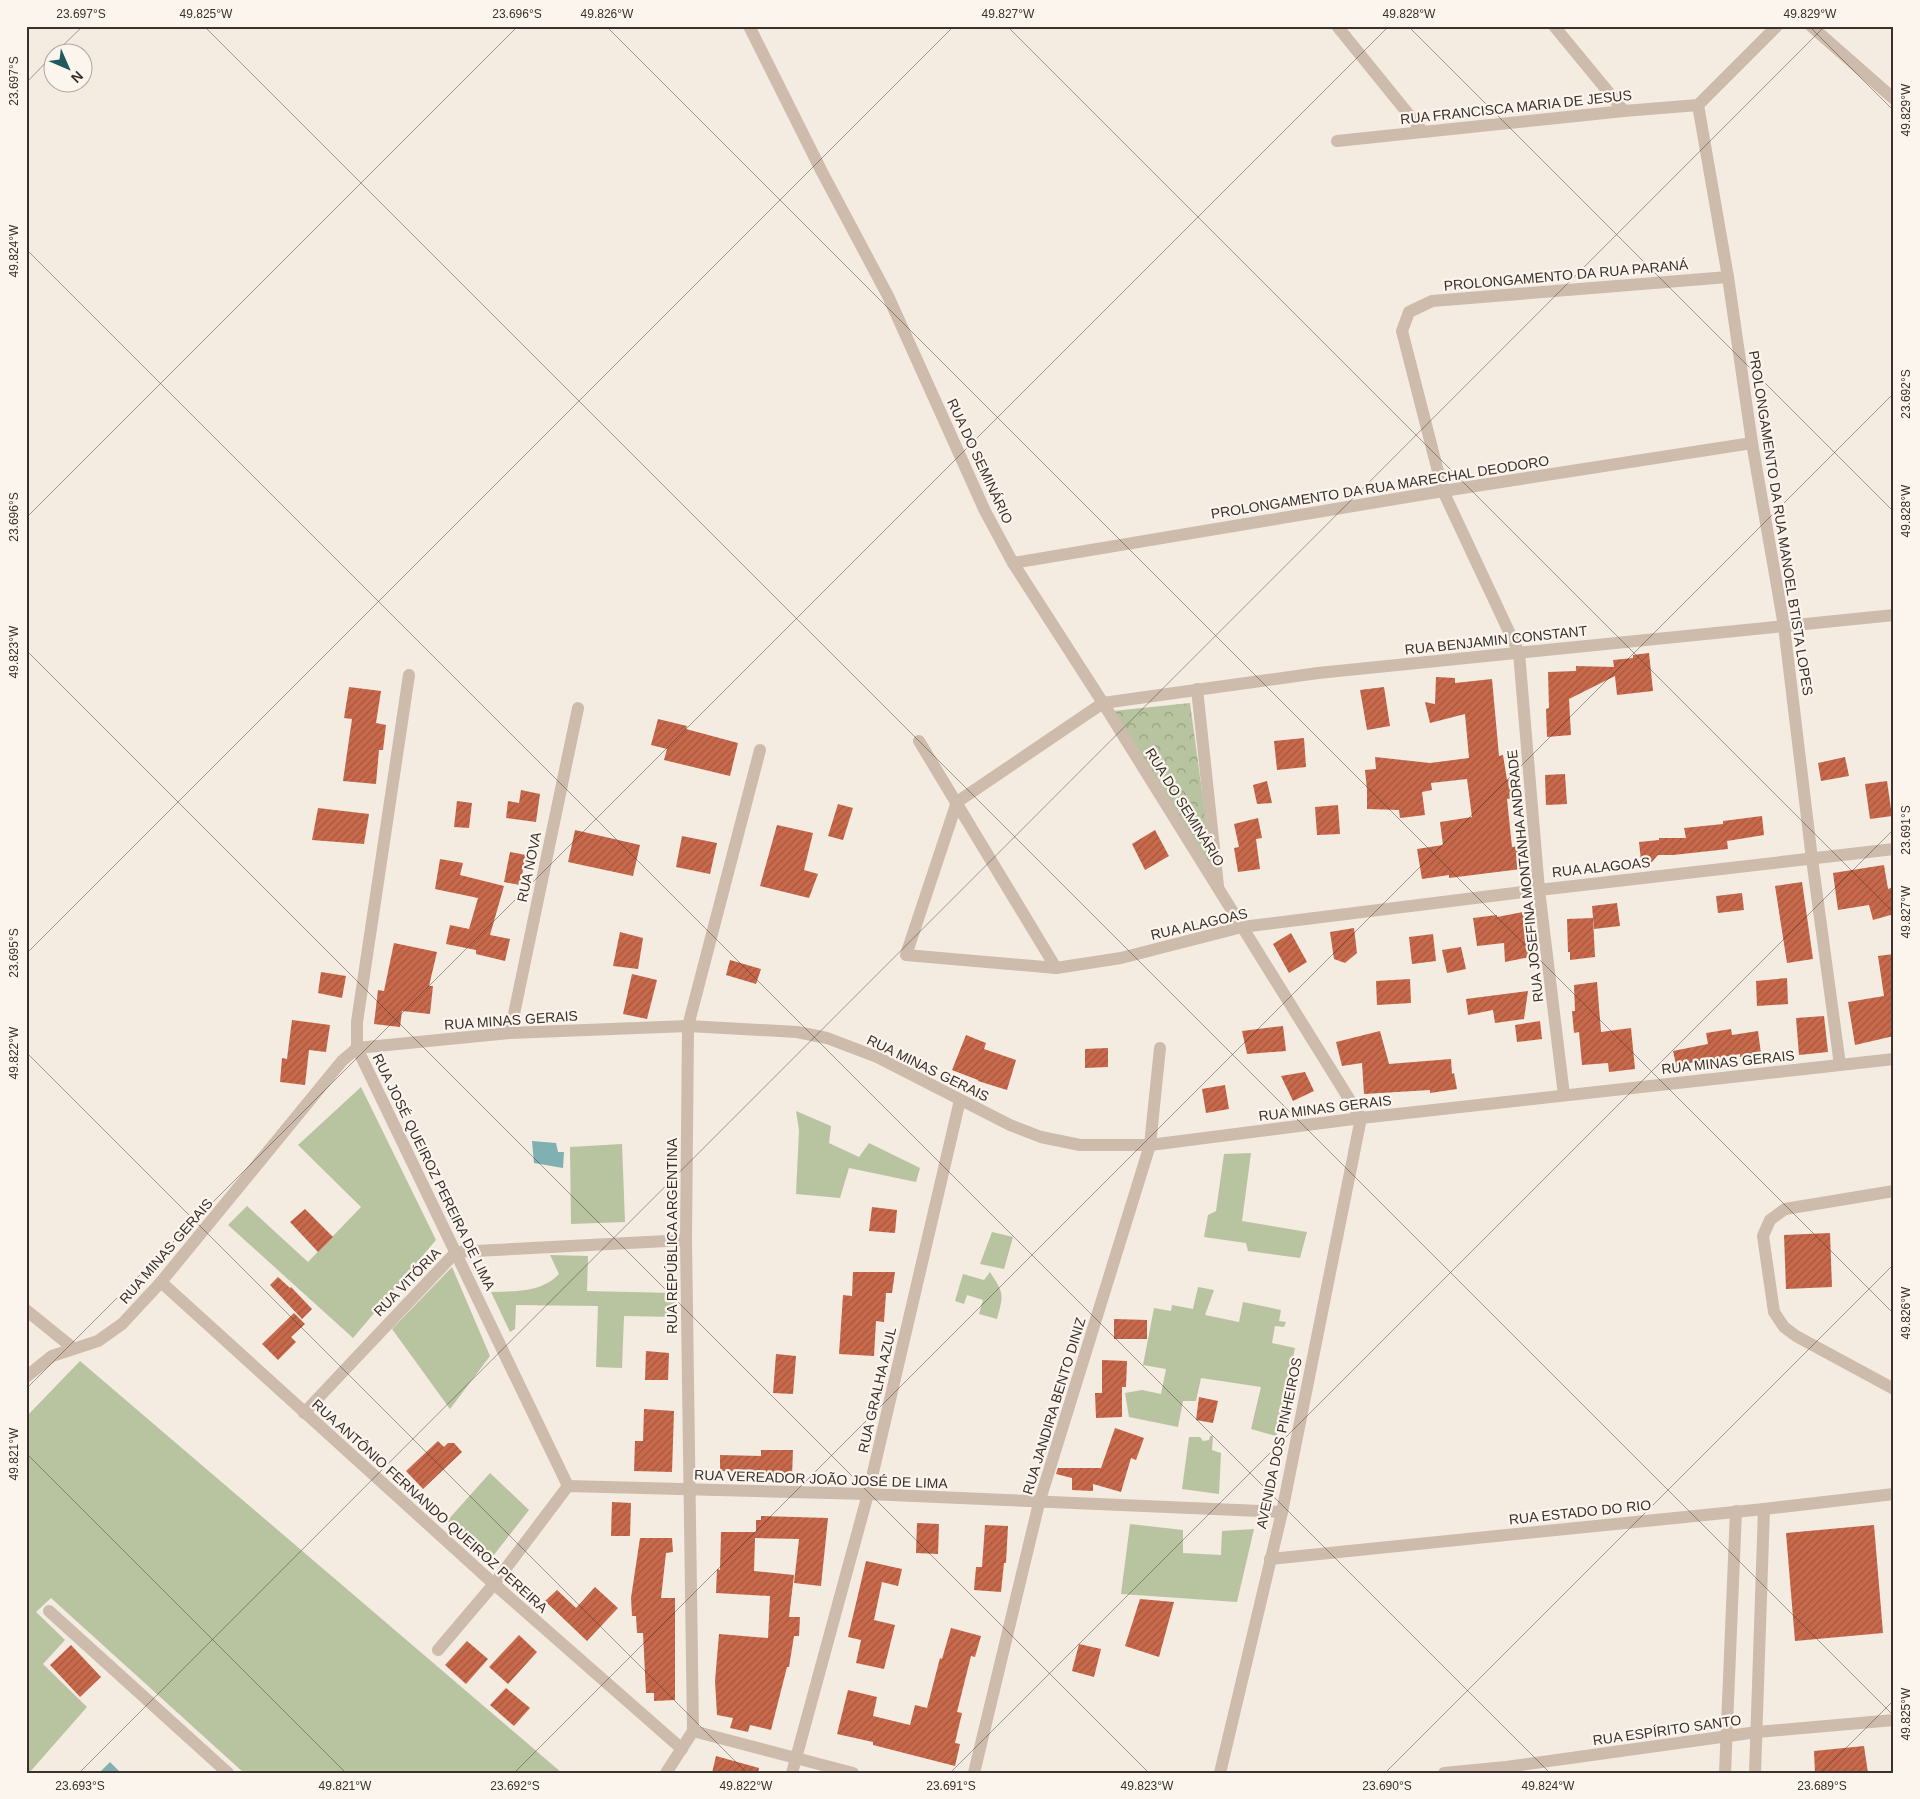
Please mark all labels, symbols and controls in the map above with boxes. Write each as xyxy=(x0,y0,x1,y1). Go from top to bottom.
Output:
text: 23.697°S xyxy=(56,7,106,21)
text: 49.825°W xyxy=(180,7,233,21)
text: 23.696°S xyxy=(492,7,542,21)
text: 49.826°W xyxy=(581,7,634,21)
text: 49.827°W xyxy=(982,7,1035,21)
text: 49.828°W xyxy=(1383,7,1436,21)
text: 49.829°W xyxy=(1784,7,1837,21)
north arrow xyxy=(42,42,92,92)
text: 23.697°S xyxy=(7,56,21,106)
text: N xyxy=(68,68,86,86)
text: 49.829°W xyxy=(1899,83,1913,136)
street label: RUA FRANCISCA MARIA DE JESUS xyxy=(1399,87,1633,127)
text: 49.824°W xyxy=(7,224,21,277)
street label: PROLONGAMENTO DA RUA PARANÁ xyxy=(1443,256,1690,294)
street label: PROLONGAMENTO DA RUA MANOEL BTISTA LOPES xyxy=(1746,349,1816,697)
text: 23.692°S xyxy=(1899,369,1913,419)
street label: RUA DO SEMINÁRIO xyxy=(944,396,1016,526)
street label: PROLONGAMENTO DA RUA MARECHAL DEODORO xyxy=(1210,452,1550,522)
text: 49.828°W xyxy=(1899,484,1913,537)
text: 23.696°S xyxy=(7,492,21,542)
street label: RUA BENJAMIN CONSTANT xyxy=(1404,622,1588,658)
text: 49.823°W xyxy=(7,625,21,678)
street label: RUA DO SEMINÁRIO xyxy=(1142,745,1228,869)
street label: RUA JOSEFINA MONTANHA ANDRADE xyxy=(1504,749,1546,1003)
text: 23.691°S xyxy=(1899,805,1913,855)
street label: RUA NOVA xyxy=(514,830,544,904)
street label: RUA ALAGOAS xyxy=(1551,854,1651,880)
text: 49.827°W xyxy=(1899,885,1913,938)
street label: RUA ALAGOAS xyxy=(1149,905,1249,943)
text: 23.695°S xyxy=(7,928,21,978)
street label: RUA MINAS GERAIS xyxy=(444,1007,578,1033)
text: 49.822°W xyxy=(7,1026,21,1079)
street label: RUA MINAS GERAIS xyxy=(864,1031,992,1105)
street label: RUA MINAS GERAIS xyxy=(1661,1047,1795,1077)
street label: RUA JOSÉ QUEIROZ PEREIRA DE LIMA xyxy=(370,1051,499,1294)
street label: RUA MINAS GERAIS xyxy=(1258,1092,1392,1124)
street label: RUA REPÚBLICA ARGENTINA xyxy=(664,1137,680,1334)
street label: RUA MINAS GERAIS xyxy=(116,1195,216,1307)
street label: RUA VITÓRIA xyxy=(370,1244,444,1319)
text: 49.826°W xyxy=(1899,1286,1913,1339)
street label: RUA JANDIRA BENTO DINIZ xyxy=(1019,1315,1089,1496)
street label: RUA GRALHA AZUL xyxy=(855,1325,899,1454)
street label: AVENIDA DOS PINHEIROS xyxy=(1253,1356,1305,1530)
street label: RUA ANTÔNIO FERNANDO QUEIROZ PEREIRA xyxy=(309,1396,551,1616)
text: 49.821°W xyxy=(7,1427,21,1480)
street label: RUA VEREADOR JOÃO JOSÉ DE LIMA xyxy=(694,1467,949,1491)
street label: RUA ESTADO DO RIO xyxy=(1508,1497,1652,1527)
text: 49.825°W xyxy=(1899,1687,1913,1740)
street label: RUA ESPÍRITO SANTO xyxy=(1592,1712,1742,1748)
text: 23.693°S xyxy=(55,1779,105,1793)
text: 49.821°W xyxy=(319,1779,372,1793)
text: 23.692°S xyxy=(490,1779,540,1793)
text: 49.822°W xyxy=(720,1779,773,1793)
text: 23.691°S xyxy=(926,1779,976,1793)
text: 49.823°W xyxy=(1121,1779,1174,1793)
text: 23.690°S xyxy=(1362,1779,1412,1793)
text: 49.824°W xyxy=(1522,1779,1575,1793)
text: 23.689°S xyxy=(1797,1779,1847,1793)

